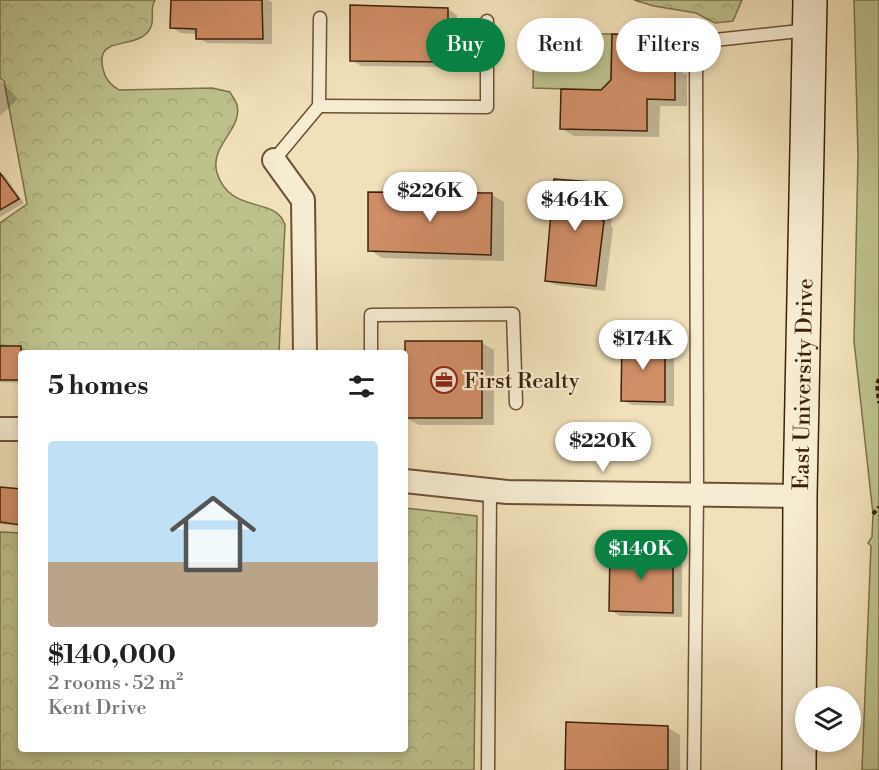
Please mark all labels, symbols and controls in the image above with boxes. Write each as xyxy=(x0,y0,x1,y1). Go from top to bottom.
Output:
chip: Buy xyxy=(426,18,505,72)
chip: Rent xyxy=(517,18,604,72)
chip: Filters xyxy=(616,18,721,72)
pin: $226K xyxy=(388,172,472,223)
text: $226K xyxy=(397,179,463,204)
pin: $464K xyxy=(533,181,617,232)
text: $464K xyxy=(541,188,609,213)
street label: East University Drive xyxy=(788,278,819,490)
pin: $174K xyxy=(601,320,685,371)
text: $174K xyxy=(613,327,673,352)
office icon: First Realty xyxy=(429,365,459,395)
place label: First Realty xyxy=(464,368,580,395)
text: 5 homes xyxy=(48,370,148,402)
icon: filters xyxy=(345,370,378,403)
pin: $220K xyxy=(561,422,645,473)
text: $220K xyxy=(569,429,637,454)
icon: home xyxy=(159,480,267,588)
pin: $140K xyxy=(599,530,683,581)
text: $140K xyxy=(609,537,673,562)
text: $140,000 xyxy=(48,639,176,671)
text: 2 rooms · 52 m² xyxy=(48,671,183,696)
map controls xyxy=(795,686,861,752)
button: layers xyxy=(795,686,861,752)
text: Kent Drive xyxy=(48,696,147,721)

